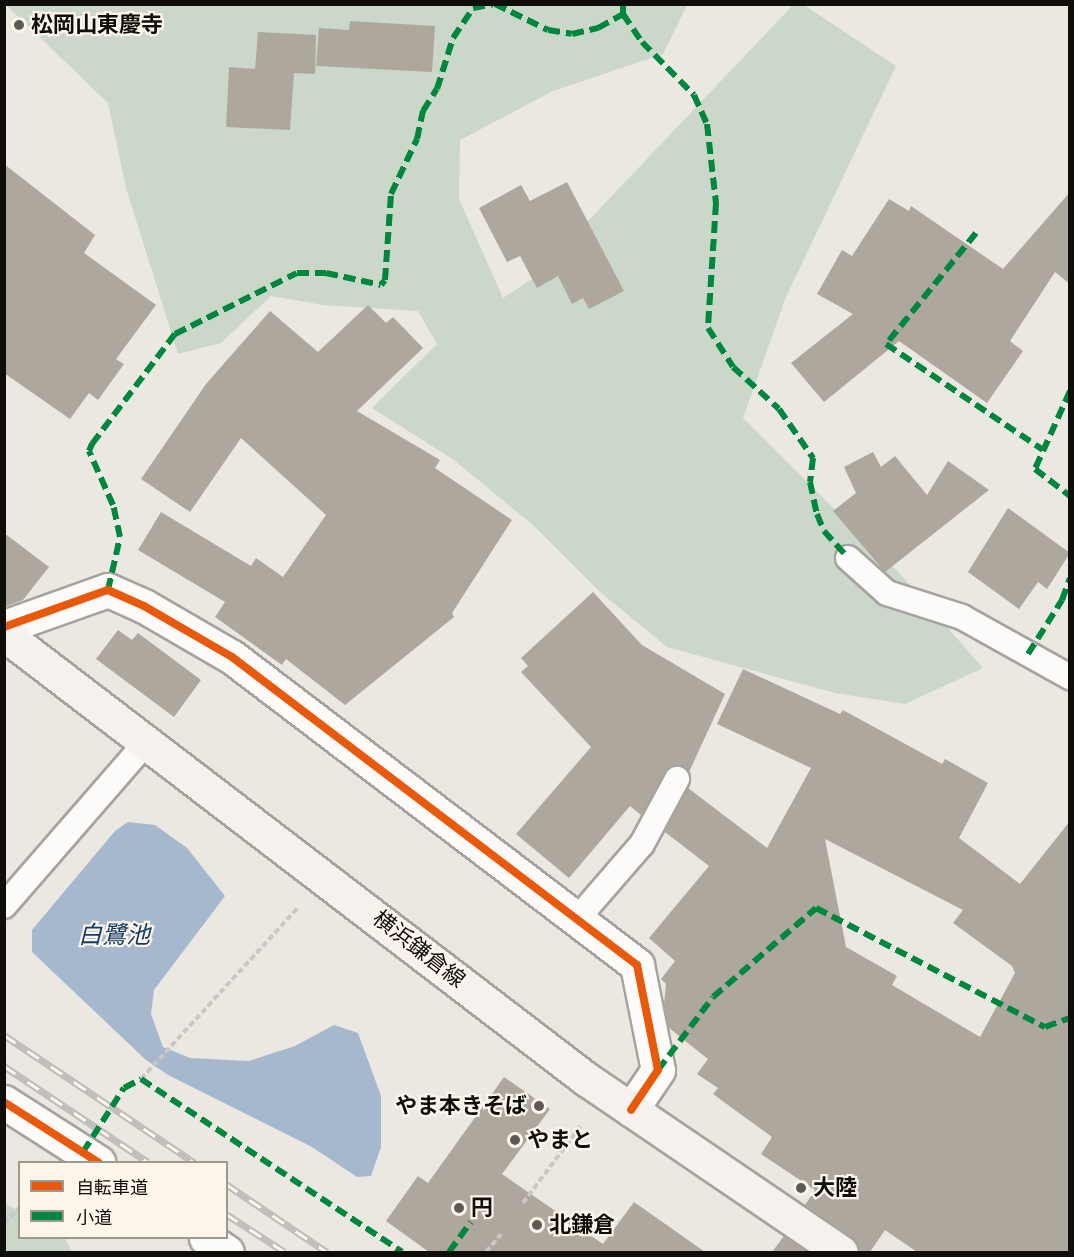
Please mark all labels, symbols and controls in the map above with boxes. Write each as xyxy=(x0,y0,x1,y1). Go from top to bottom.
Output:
place label: 松岡山東慶寺 xyxy=(31,12,163,38)
marker: 松岡山東慶寺 xyxy=(12,18,26,32)
street label: 横浜鎌倉線 xyxy=(368,905,470,993)
water label: 白鷺池 xyxy=(78,921,150,949)
place label: やま本きそば xyxy=(395,1093,527,1119)
marker: やま本きそば xyxy=(532,1099,546,1113)
place label: やまと xyxy=(527,1127,593,1153)
marker: やまと xyxy=(508,1133,522,1147)
legend xyxy=(18,1161,228,1239)
place label: 大陸 xyxy=(813,1175,857,1201)
text: 自転車道 xyxy=(76,1177,148,1199)
marker: 大陸 xyxy=(794,1181,808,1195)
place label: 円 xyxy=(471,1195,493,1221)
marker: 円 xyxy=(452,1201,466,1215)
text: 小道 xyxy=(76,1207,112,1229)
place label: 北鎌倉 xyxy=(549,1212,615,1238)
marker: 北鎌倉 xyxy=(530,1218,544,1232)

